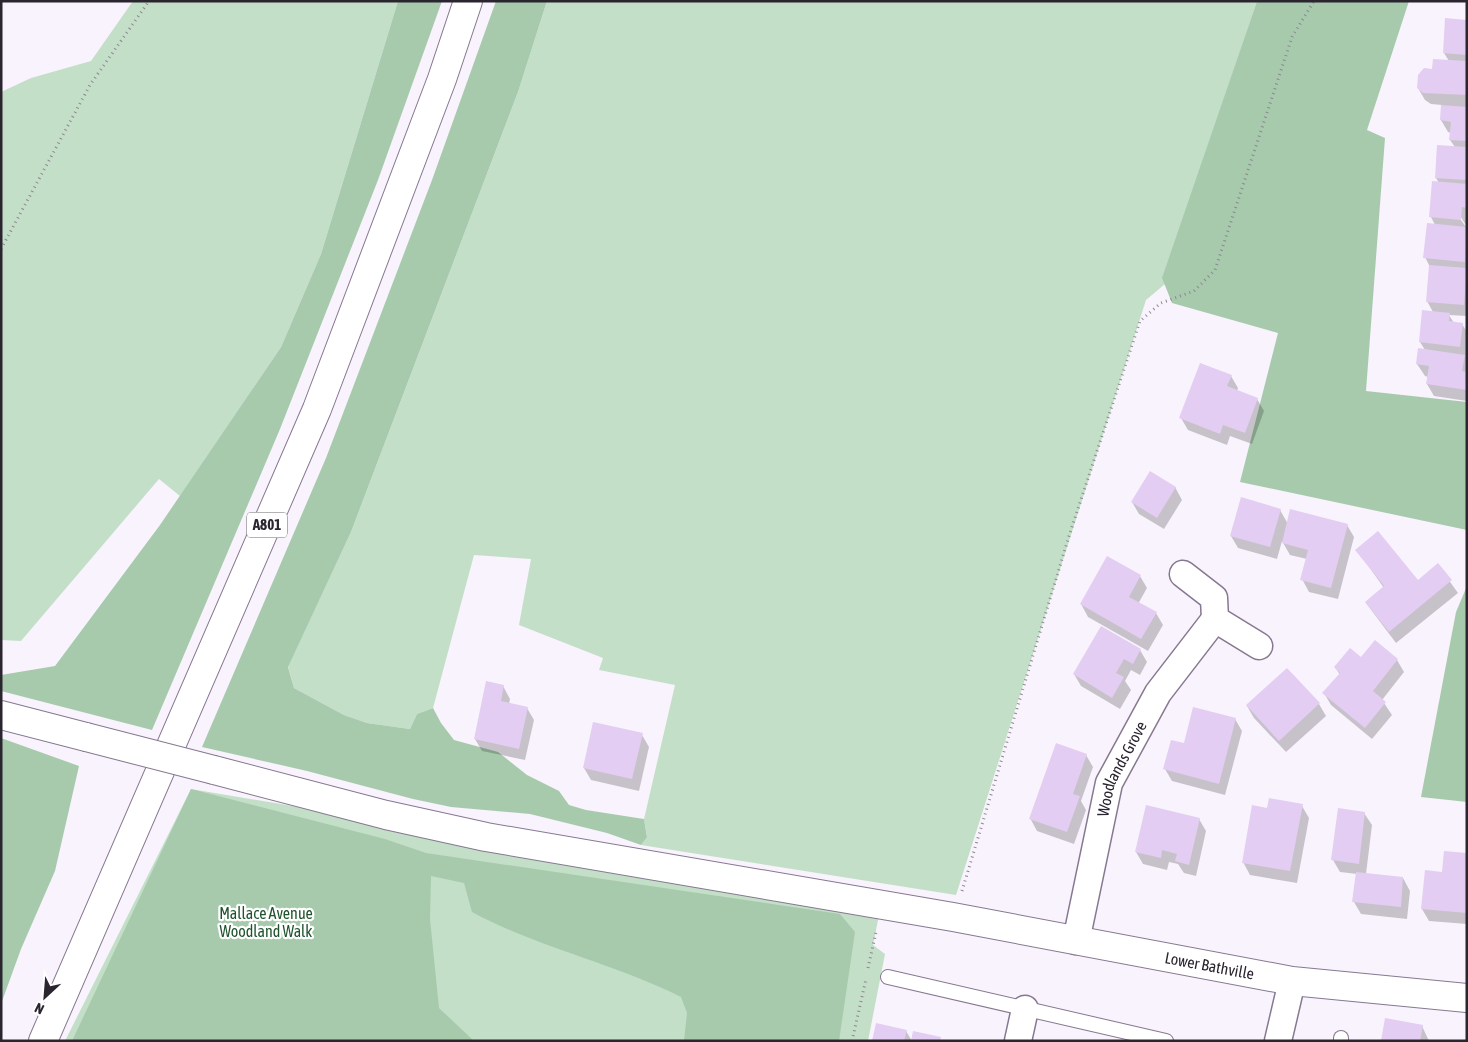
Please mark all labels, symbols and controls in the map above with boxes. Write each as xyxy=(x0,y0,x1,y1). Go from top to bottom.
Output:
road number: A801 xyxy=(247,512,287,538)
street label: Woodlands Grove xyxy=(1093,718,1150,818)
park label: Mallace Avenue Woodland Walk xyxy=(219,904,313,940)
street label: Lower Bathville xyxy=(1163,948,1256,983)
north arrow xyxy=(20,972,70,1022)
text: N xyxy=(32,1000,47,1018)

